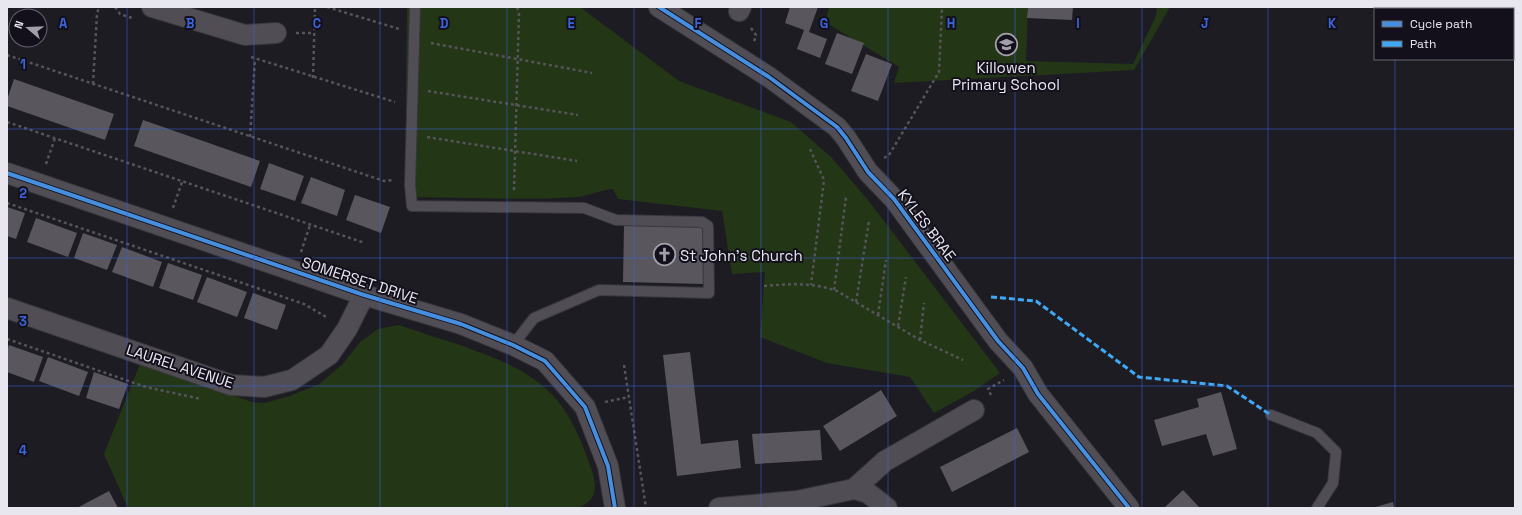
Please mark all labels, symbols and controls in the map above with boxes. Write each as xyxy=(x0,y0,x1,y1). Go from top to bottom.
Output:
north arrow xyxy=(8,8,48,48)
legend xyxy=(1374,8,1514,60)
text: A xyxy=(59,15,68,32)
text: B xyxy=(186,15,195,32)
text: C xyxy=(313,15,321,32)
text: D xyxy=(440,15,449,32)
text: E xyxy=(567,15,575,32)
text: F xyxy=(695,15,702,32)
text: G xyxy=(820,15,828,32)
text: H xyxy=(947,15,955,32)
text: I xyxy=(1076,15,1080,32)
text: J xyxy=(1201,15,1209,32)
text: K xyxy=(1328,15,1337,32)
text: Cycle path xyxy=(1410,16,1472,32)
text: N xyxy=(11,19,26,31)
school or university icon: Killowen Primary School xyxy=(993,31,1019,57)
text: Path xyxy=(1410,36,1436,52)
text: 1 xyxy=(20,56,26,73)
place label: Killowen Primary School xyxy=(952,58,1060,94)
text: 2 xyxy=(19,185,27,202)
street label: KYLES BRAE xyxy=(894,185,960,265)
church icon: St John's Church xyxy=(651,242,677,268)
place label: St John's Church xyxy=(680,246,803,265)
street label: SOMERSET DRIVE xyxy=(300,252,420,308)
text: 3 xyxy=(19,313,27,330)
street label: LAUREL AVENUE xyxy=(124,340,236,392)
text: 4 xyxy=(19,442,27,459)

